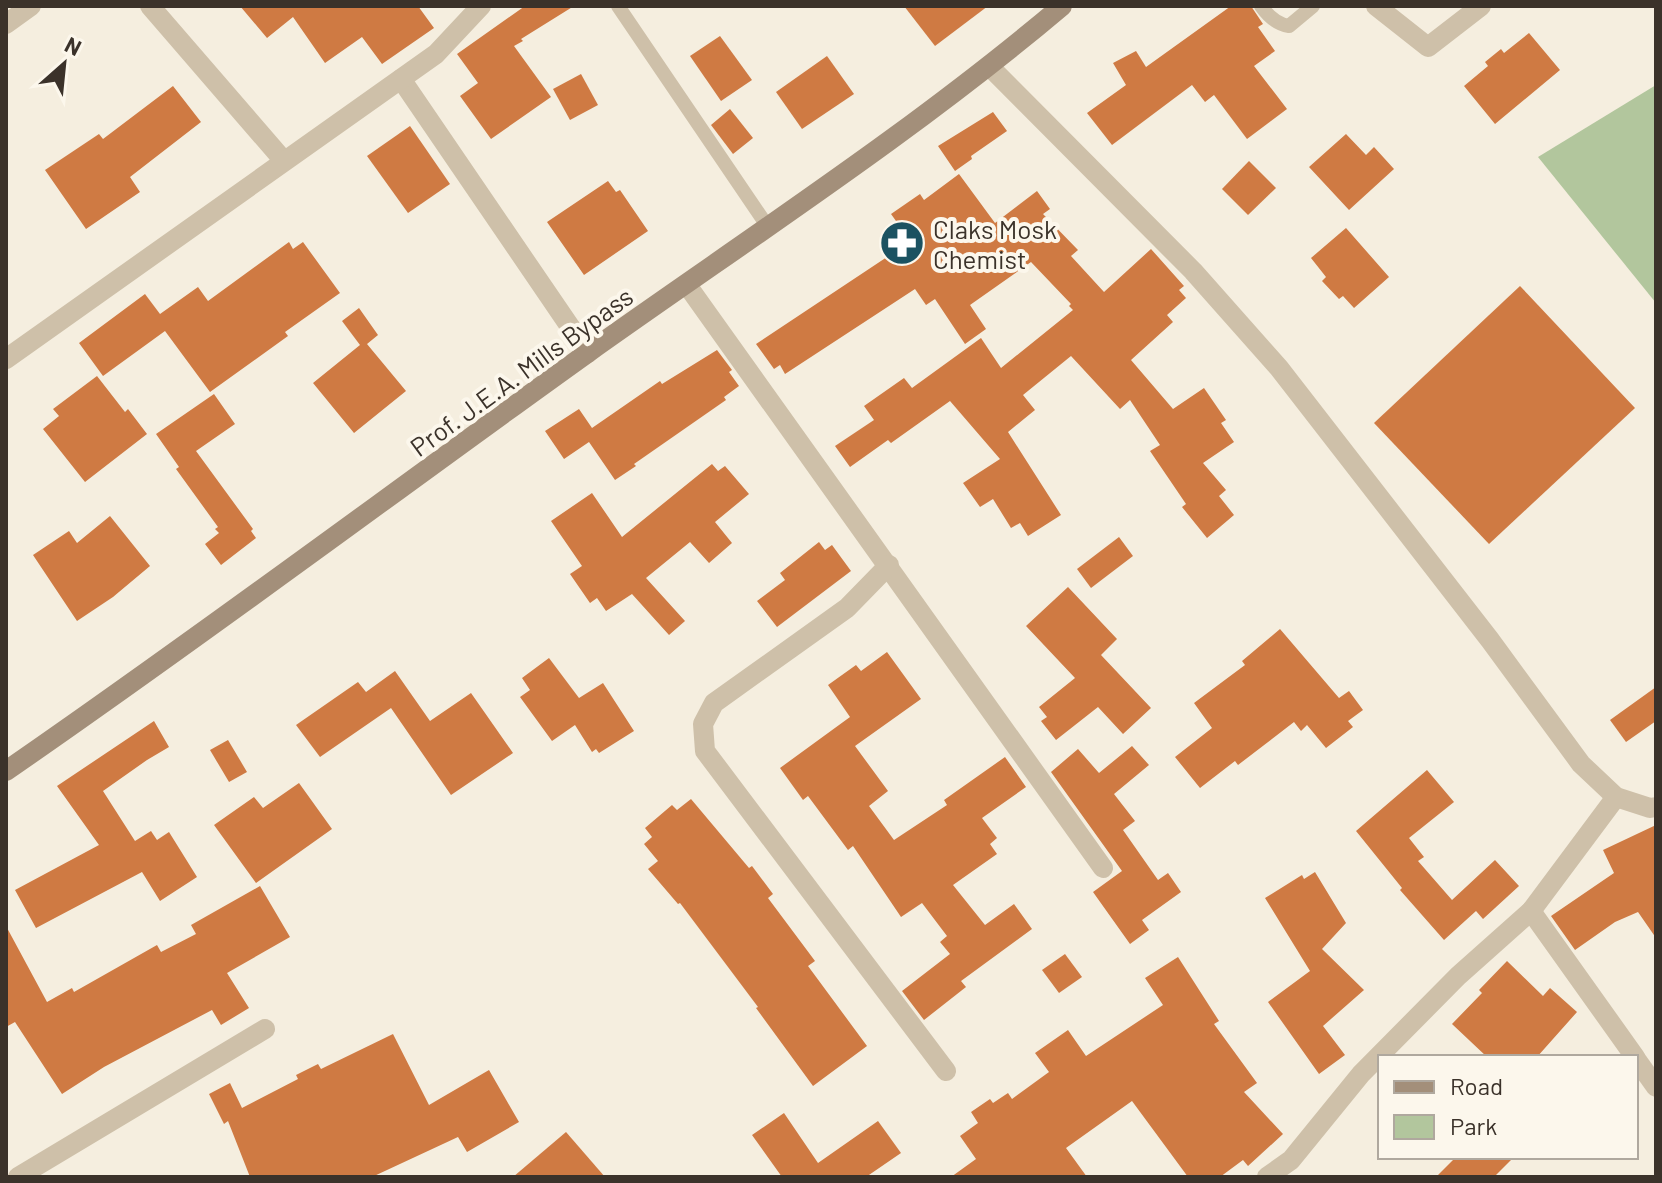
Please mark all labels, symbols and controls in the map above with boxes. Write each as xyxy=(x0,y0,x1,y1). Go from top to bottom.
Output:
north arrow xyxy=(24,24,104,104)
text: N xyxy=(61,30,86,60)
place label: Claks Mosk Chemist xyxy=(933,213,1057,274)
pharmacy icon: Claks Mosk Chemist xyxy=(878,219,926,267)
street label: Prof. J.E.A. Mills Bypass xyxy=(404,280,638,462)
legend xyxy=(1378,1055,1638,1159)
text: Road xyxy=(1450,1071,1503,1100)
text: Park xyxy=(1450,1111,1497,1140)

